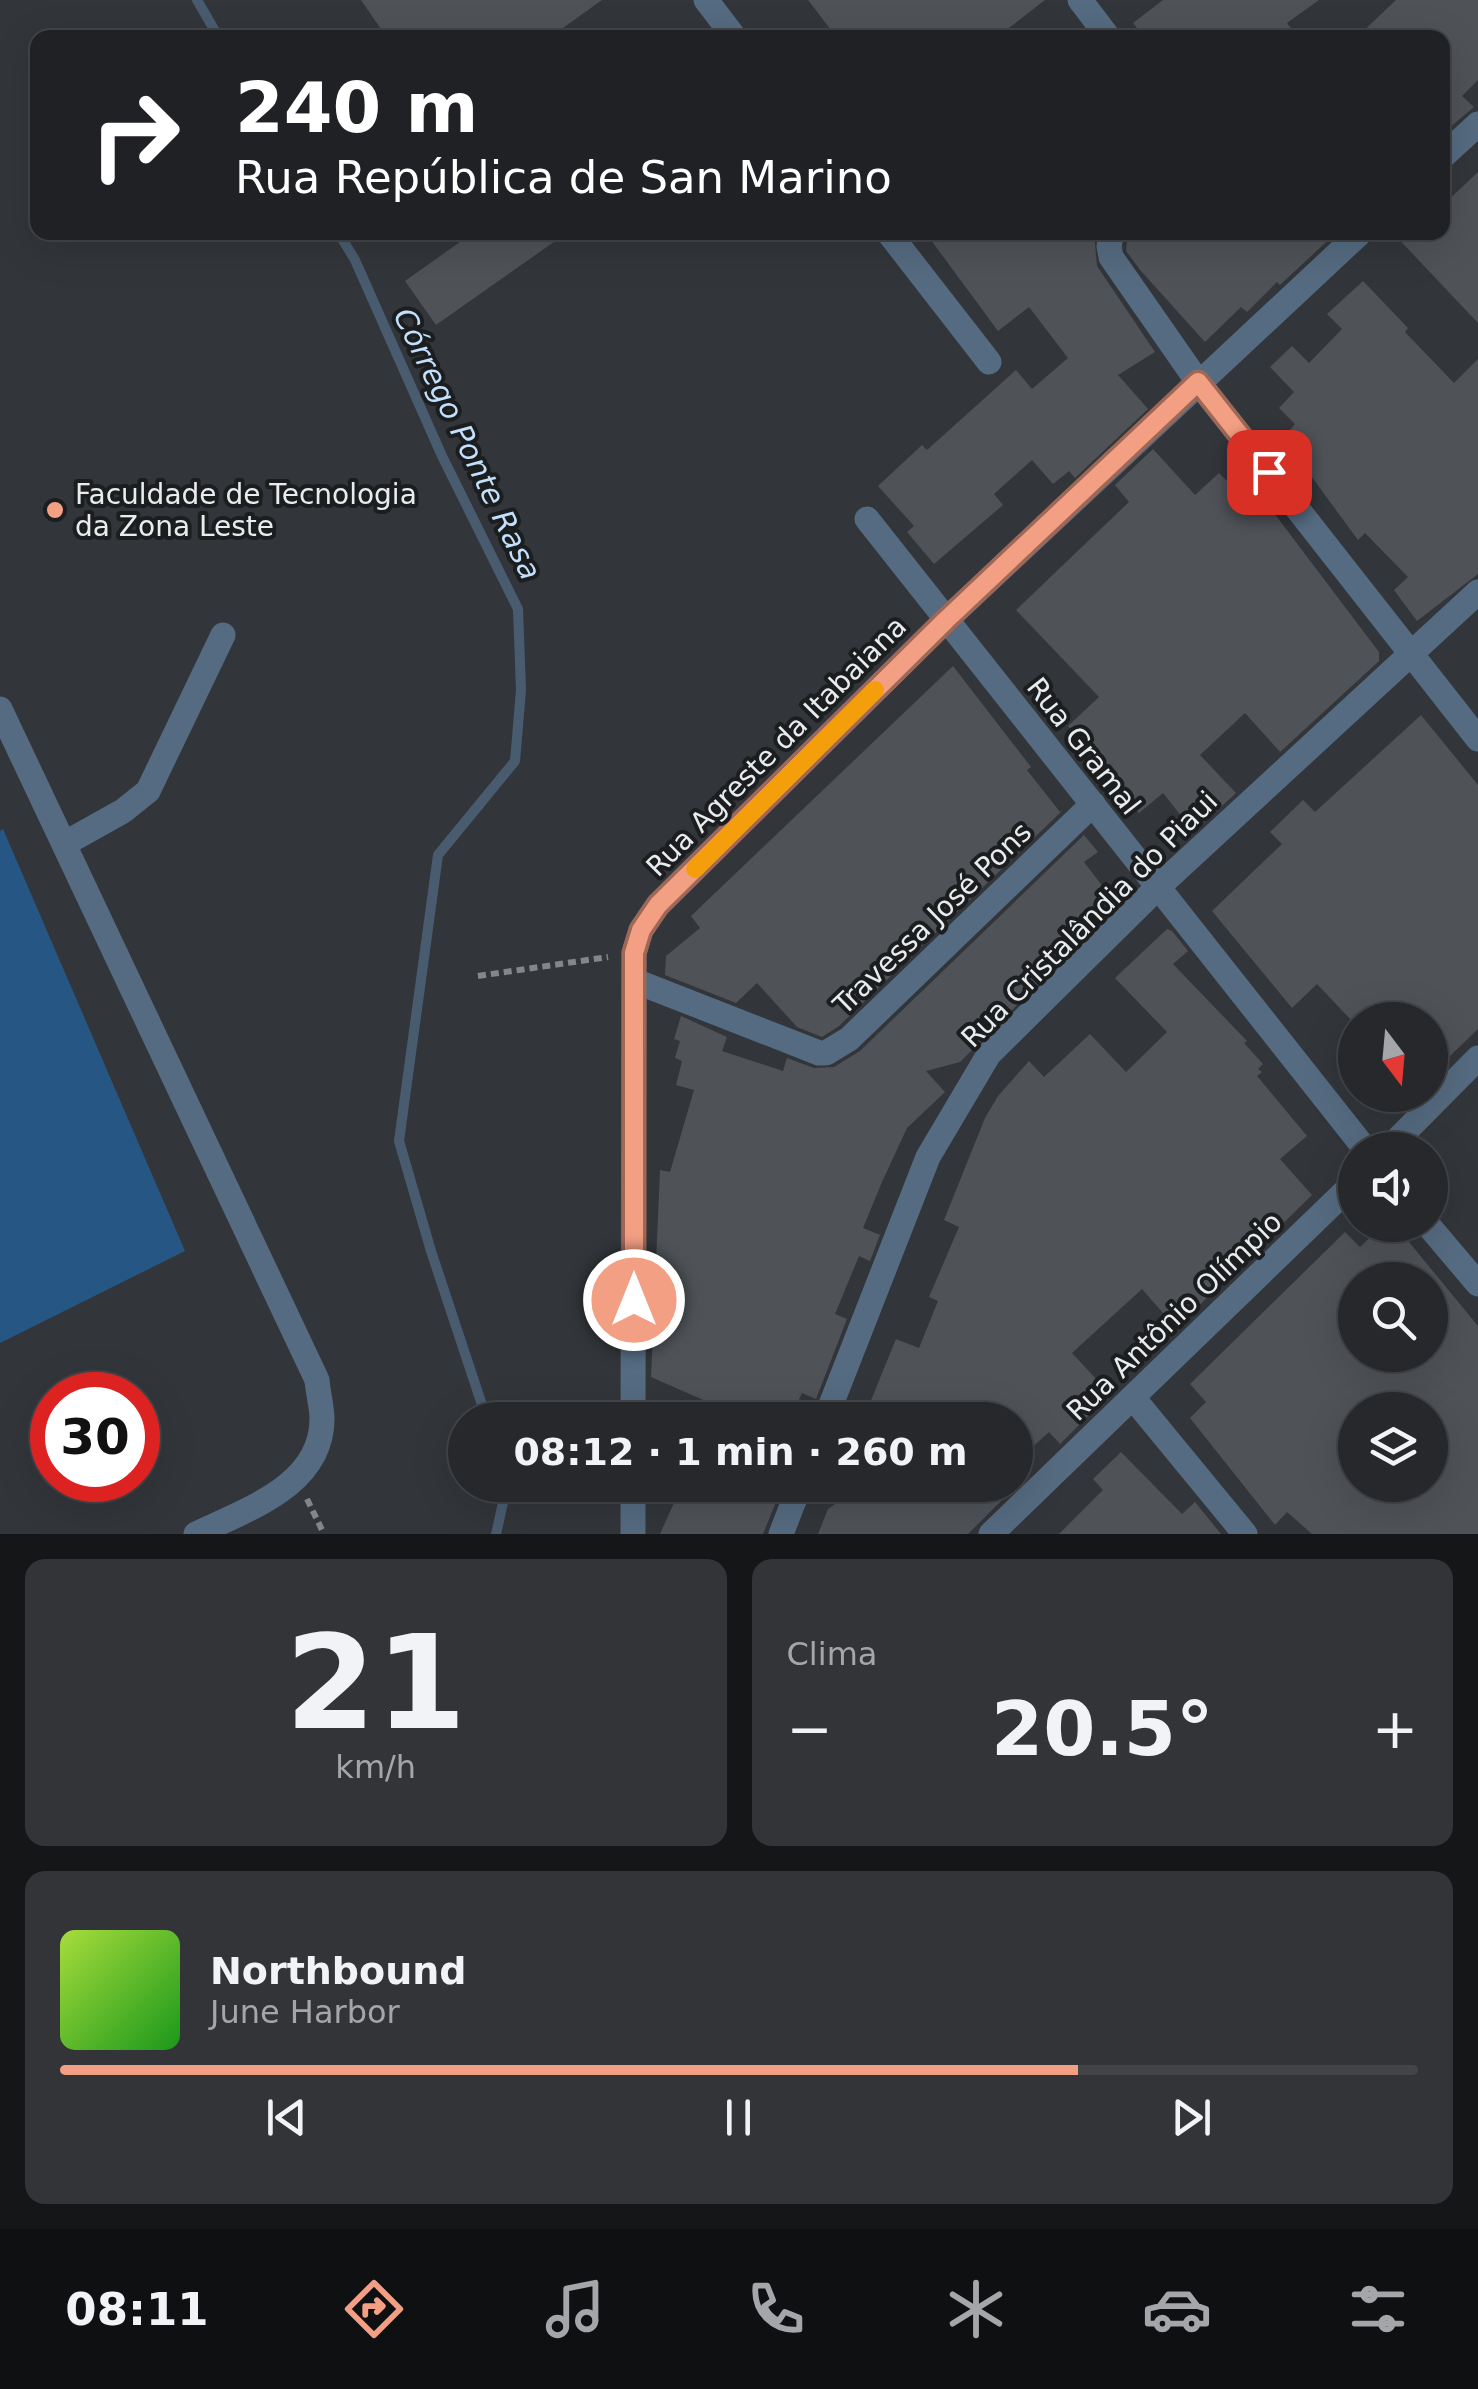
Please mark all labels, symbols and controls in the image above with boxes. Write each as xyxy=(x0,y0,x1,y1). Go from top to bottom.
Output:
text: 240 m xyxy=(235,67,478,149)
icon: right xyxy=(70,70,200,200)
text: Rua República de San Marino xyxy=(235,151,892,204)
water label: Córrego Ponte Rasa xyxy=(386,302,548,585)
pin xyxy=(1227,430,1312,515)
icon: arrive xyxy=(1242,445,1297,500)
place label: Faculdade de Tecnologia da Zona Leste xyxy=(75,478,417,543)
marker: Faculdade de Tecnologia da Zona Leste xyxy=(44,499,66,521)
street label: Rua Agreste da Itabaiana xyxy=(640,610,913,883)
street label: Rua Gramal xyxy=(1020,671,1147,821)
street label: Rua Cristalândia do Piaui xyxy=(955,785,1224,1054)
street label: Travessa José Pons xyxy=(826,815,1038,1022)
north arrow xyxy=(1338,1002,1448,1112)
map controls xyxy=(1338,1002,1448,1502)
button: sound xyxy=(1338,1132,1448,1242)
street label: Rua Antônio Olímpio xyxy=(1060,1205,1289,1428)
position arrow xyxy=(582,1248,686,1352)
button: search xyxy=(1338,1262,1448,1372)
speed limit sign: 30 xyxy=(30,1372,160,1502)
button: layers xyxy=(1338,1392,1448,1502)
text: 08:12 · 1 min · 260 m xyxy=(513,1430,968,1474)
text: 21 xyxy=(285,1607,466,1759)
text: Clima xyxy=(787,1635,877,1673)
text: 20.5° xyxy=(991,1685,1214,1773)
text: − xyxy=(787,1697,833,1761)
text: + xyxy=(1372,1697,1418,1761)
text: km/h xyxy=(335,1748,416,1786)
text: Northbound xyxy=(210,1949,466,1993)
text: June Harbor xyxy=(210,1993,400,2031)
icon: previous xyxy=(259,2090,314,2145)
icon: pause xyxy=(711,2090,766,2145)
icon: next xyxy=(1164,2090,1219,2145)
icon: directions xyxy=(339,2274,409,2344)
icon: music xyxy=(540,2274,610,2344)
icon: phone xyxy=(741,2274,811,2344)
icon: climate xyxy=(941,2274,1011,2344)
icon: car xyxy=(1142,2274,1212,2344)
icon: filters xyxy=(1343,2274,1413,2344)
text: 08:11 xyxy=(65,2283,209,2336)

